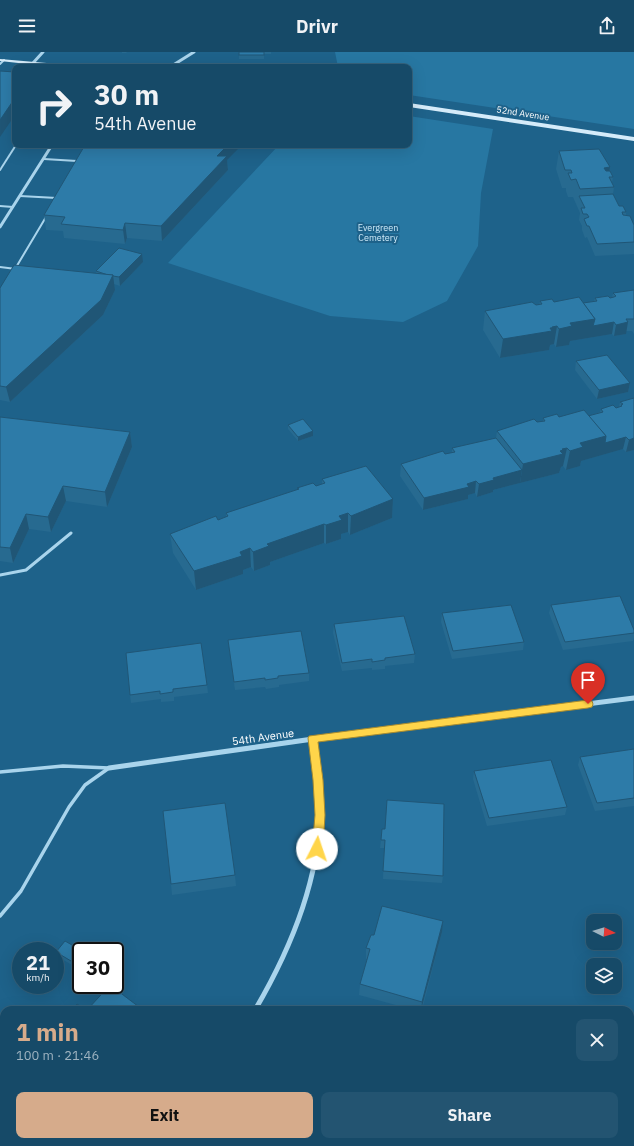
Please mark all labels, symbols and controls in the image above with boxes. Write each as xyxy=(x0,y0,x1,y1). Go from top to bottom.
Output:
icon: menu xyxy=(16,15,38,37)
text: Drivr xyxy=(296,15,338,38)
icon: share xyxy=(596,15,618,37)
text: 30 m xyxy=(94,76,159,113)
icon: right xyxy=(28,80,80,132)
street label: 52nd Avenue xyxy=(496,103,550,123)
text: 54th Avenue xyxy=(94,112,197,135)
park label: Evergreen Cemetery xyxy=(358,222,398,243)
pin xyxy=(571,663,605,704)
icon: arrive xyxy=(577,669,599,691)
street label: 54th Avenue xyxy=(231,726,295,748)
position arrow xyxy=(296,828,338,870)
north arrow xyxy=(586,914,622,950)
map controls xyxy=(586,914,622,994)
speed limit sign: 30 xyxy=(72,942,124,994)
text: 21 xyxy=(26,949,50,976)
button: layers xyxy=(586,958,622,994)
text: km/h xyxy=(26,971,50,984)
text: 1 min xyxy=(16,1016,79,1048)
button: close xyxy=(576,1019,618,1061)
text: 100 m · 21:46 xyxy=(16,1047,99,1064)
button: Exit xyxy=(16,1092,313,1138)
button: Share xyxy=(321,1092,618,1138)

